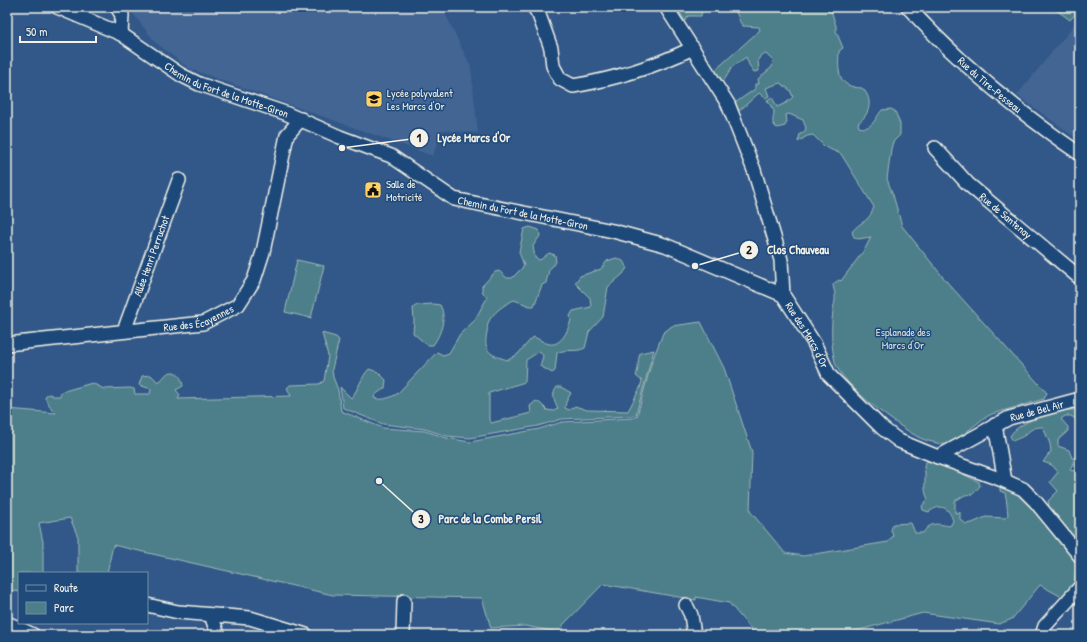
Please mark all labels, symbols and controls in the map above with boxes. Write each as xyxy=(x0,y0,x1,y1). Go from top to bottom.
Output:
scale bar xyxy=(20,18,96,44)
text: 50 m xyxy=(26,23,47,40)
street label: Rue du Tire-Pesseau xyxy=(955,54,1025,116)
street label: Chemin du Fort de la Motte-Giron xyxy=(162,59,291,121)
place label: Lycée polyvalent Les Marcs d'Or xyxy=(387,86,453,113)
school or university icon: Lycée polyvalent Les Marcs d'Or xyxy=(364,89,384,109)
callout: Lycée Marcs d'Or xyxy=(409,126,518,150)
text: 1 xyxy=(417,129,422,146)
text: Lycée Marcs d'Or xyxy=(438,129,511,147)
place label: Salle de Motricité xyxy=(386,177,423,204)
public building icon: Salle de Motricité xyxy=(363,180,383,200)
street label: Rue de Santenay xyxy=(977,190,1035,242)
street label: Chemin du Fort de la Motte-Giron xyxy=(456,193,589,233)
street label: Allée Henri Perruchot xyxy=(130,213,173,298)
callout: Clos Chauveau xyxy=(739,238,837,262)
text: 2 xyxy=(746,241,752,258)
text: Clos Chauveau xyxy=(767,241,829,258)
street label: Rue des Marcs d'Or xyxy=(782,299,832,371)
street label: Rue des Écayennes xyxy=(163,302,236,334)
park label: Esplanade des Marcs d'Or xyxy=(876,325,930,352)
street label: Rue de Bel Air xyxy=(1009,396,1066,424)
callout: Parc de la Combe Persil xyxy=(411,507,550,531)
text: 3 xyxy=(418,510,424,527)
text: Parc de la Combe Persil xyxy=(438,510,542,527)
legend xyxy=(18,572,148,624)
text: Route xyxy=(54,579,78,596)
text: Parc xyxy=(54,599,74,616)

